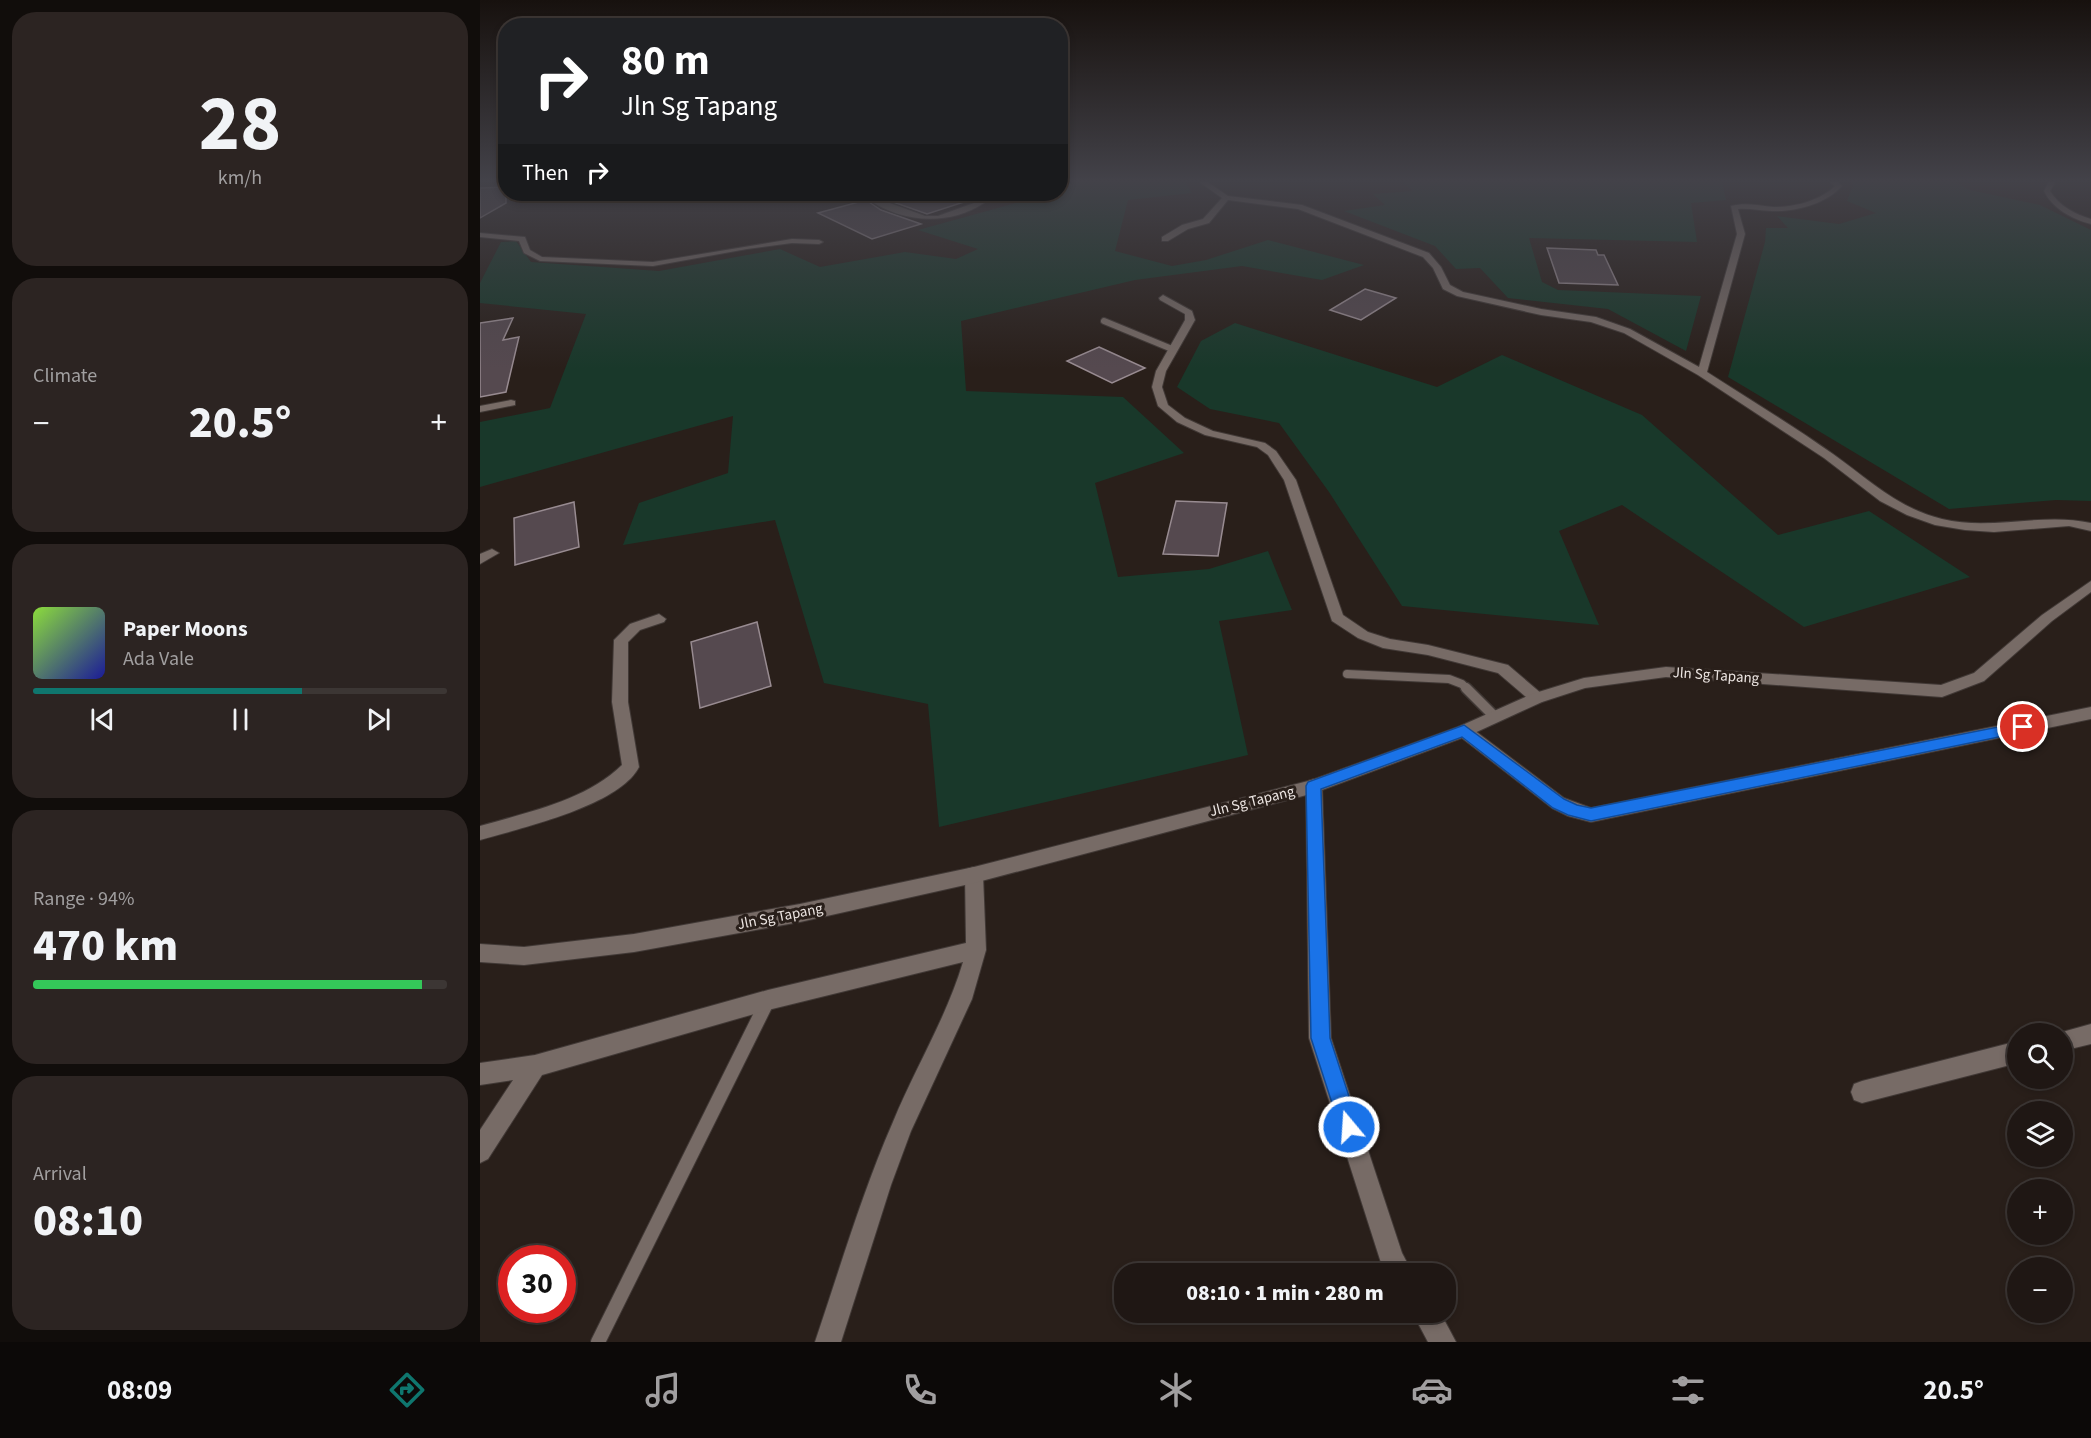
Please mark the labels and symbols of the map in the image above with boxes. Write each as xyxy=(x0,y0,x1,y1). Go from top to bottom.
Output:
street label: Jln Sg Tapang xyxy=(1672,662,1760,689)
pin xyxy=(1997,701,2048,752)
street label: Jln Sg Tapang xyxy=(1207,781,1297,822)
street label: Jln Sg Tapang xyxy=(736,898,825,935)
position arrow xyxy=(1317,1095,1381,1159)
speed limit sign: 30 xyxy=(498,1245,576,1323)

